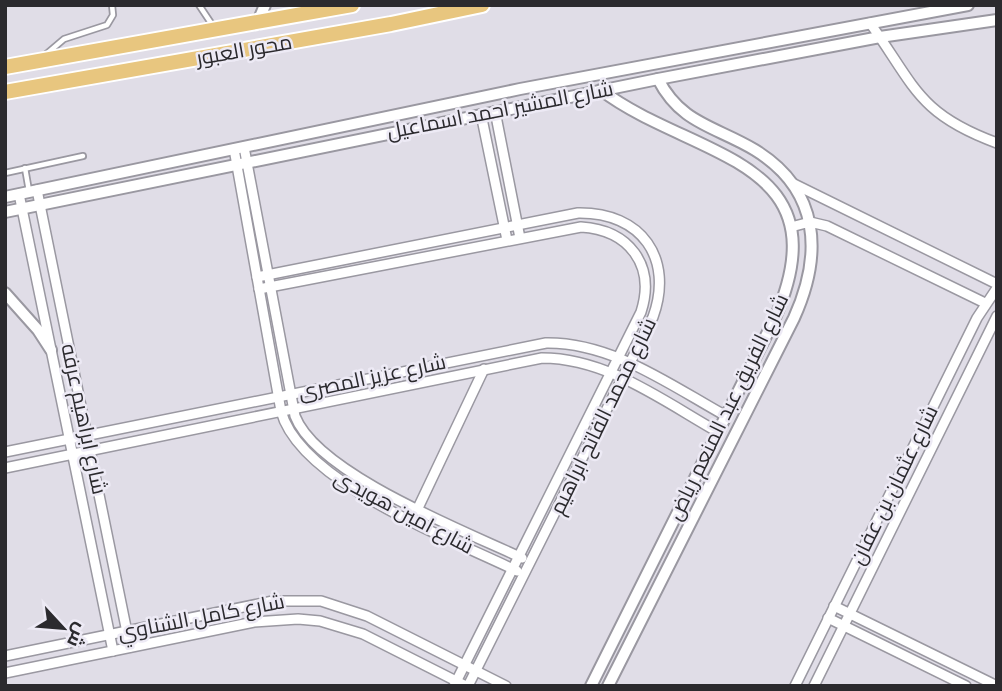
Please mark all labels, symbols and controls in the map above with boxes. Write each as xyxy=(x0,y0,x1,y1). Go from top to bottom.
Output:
street label: محور العبور xyxy=(192,25,294,73)
street label: شارع المشير احمد اسماعيل xyxy=(384,71,616,147)
street label: شارع الفريق عبد المنعم رياض xyxy=(658,288,796,526)
street label: شارع محمد الفاتح ابراهيم xyxy=(540,312,664,520)
street label: شارع ابراهيم عرفه xyxy=(53,340,117,497)
street label: شارع عزيز المصرى xyxy=(295,345,449,407)
street label: شارع عثمان بن عفان xyxy=(841,399,946,570)
street label: شارع امين هويدى xyxy=(329,461,480,561)
street label: شارع كامل الشناوي xyxy=(115,584,287,649)
north arrow xyxy=(28,593,98,663)
text: ش xyxy=(60,618,97,653)

